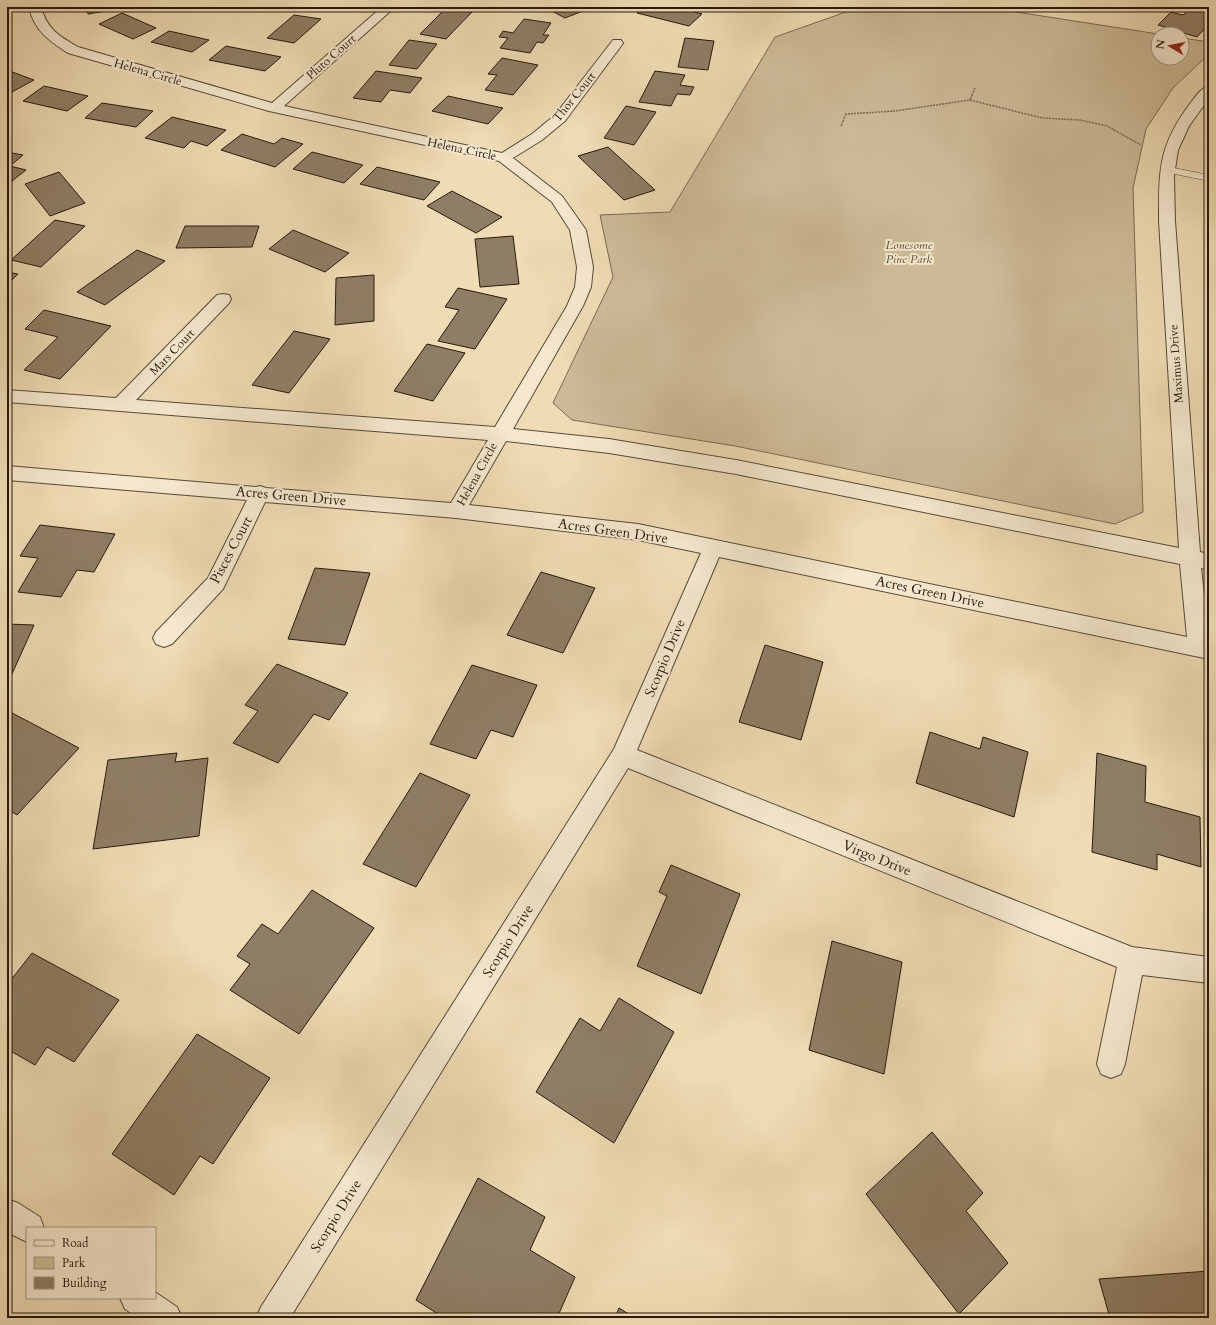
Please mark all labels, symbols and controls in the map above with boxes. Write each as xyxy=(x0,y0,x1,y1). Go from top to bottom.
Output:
north arrow xyxy=(1150,26,1190,66)
street label: Pluto Court xyxy=(303,31,359,83)
text: N xyxy=(1152,38,1169,50)
street label: Helena Circle xyxy=(112,55,184,89)
street label: Thor Court xyxy=(549,69,599,125)
street label: Helena Circle xyxy=(426,134,498,164)
park label: Lonesome Pine Park xyxy=(886,237,933,267)
street label: Maximus Drive xyxy=(1165,324,1187,404)
street label: Mars Court xyxy=(146,325,198,379)
street label: Helena Circle xyxy=(453,439,501,509)
street label: Acres Green Drive xyxy=(235,482,347,510)
street label: Pisces Court xyxy=(205,513,257,587)
street label: Acres Green Drive xyxy=(557,514,669,548)
street label: Acres Green Drive xyxy=(874,571,986,613)
street label: Scorpio Drive xyxy=(640,616,690,700)
street label: Virgo Drive xyxy=(840,836,914,880)
street label: Scorpio Drive xyxy=(478,901,538,981)
street label: Scorpio Drive xyxy=(306,1176,366,1256)
legend xyxy=(26,1227,156,1299)
text: Road xyxy=(62,1235,89,1251)
text: Park xyxy=(62,1255,86,1271)
text: Building xyxy=(62,1275,107,1291)

